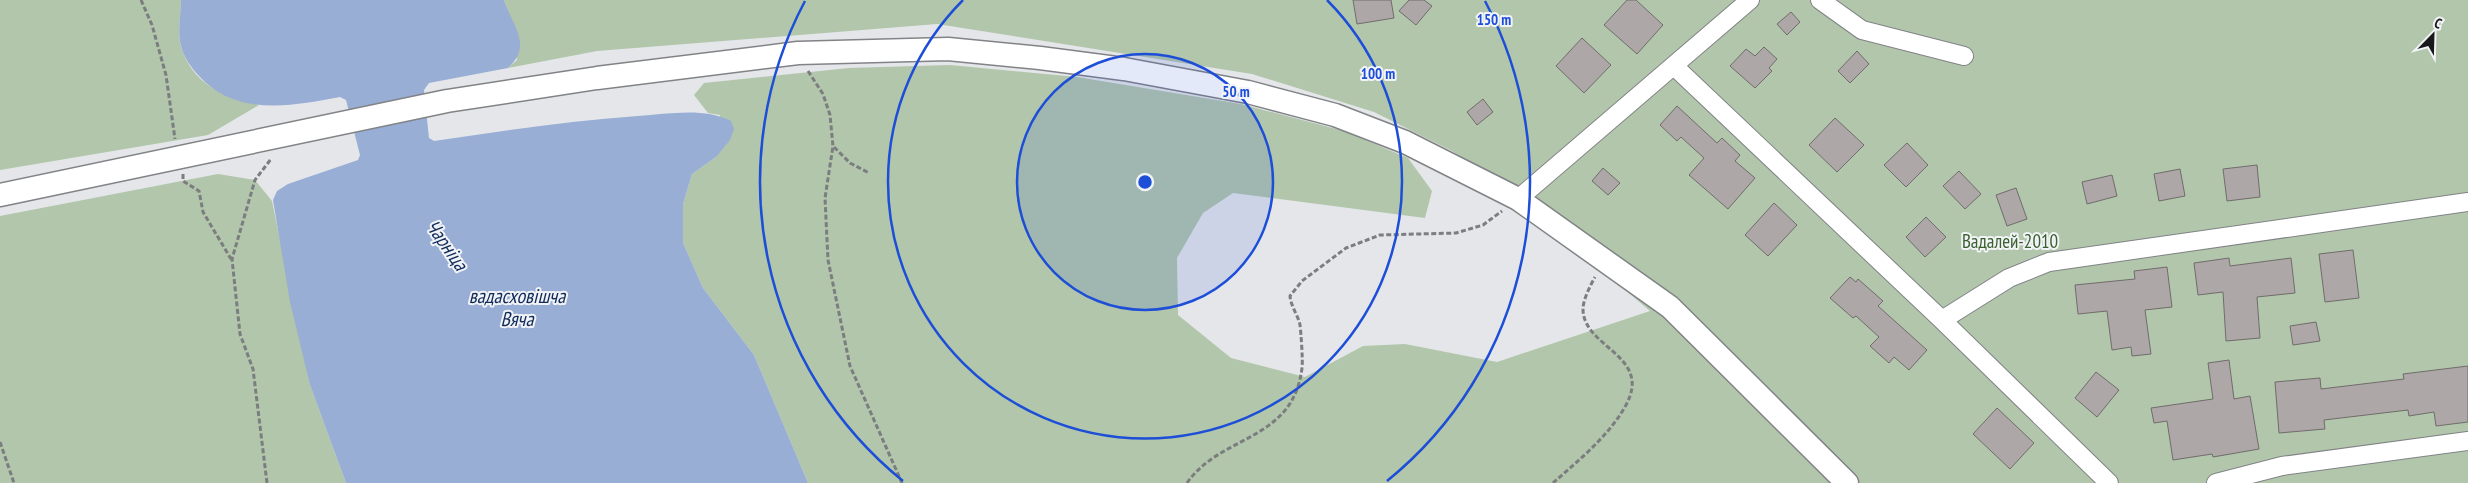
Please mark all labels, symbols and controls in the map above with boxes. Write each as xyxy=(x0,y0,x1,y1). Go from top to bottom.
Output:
text: 150 m xyxy=(1477,10,1511,29)
north arrow xyxy=(2408,10,2458,60)
text: С xyxy=(2432,13,2445,33)
text: 100 m xyxy=(1361,64,1395,83)
text: 50 m xyxy=(1222,82,1250,101)
centre of rings xyxy=(1136,173,1154,191)
water label: Чарніца xyxy=(420,214,474,276)
park label: Вадалей-2010 xyxy=(1962,229,2058,253)
water label: вадасховішча Вяча xyxy=(469,283,566,332)

